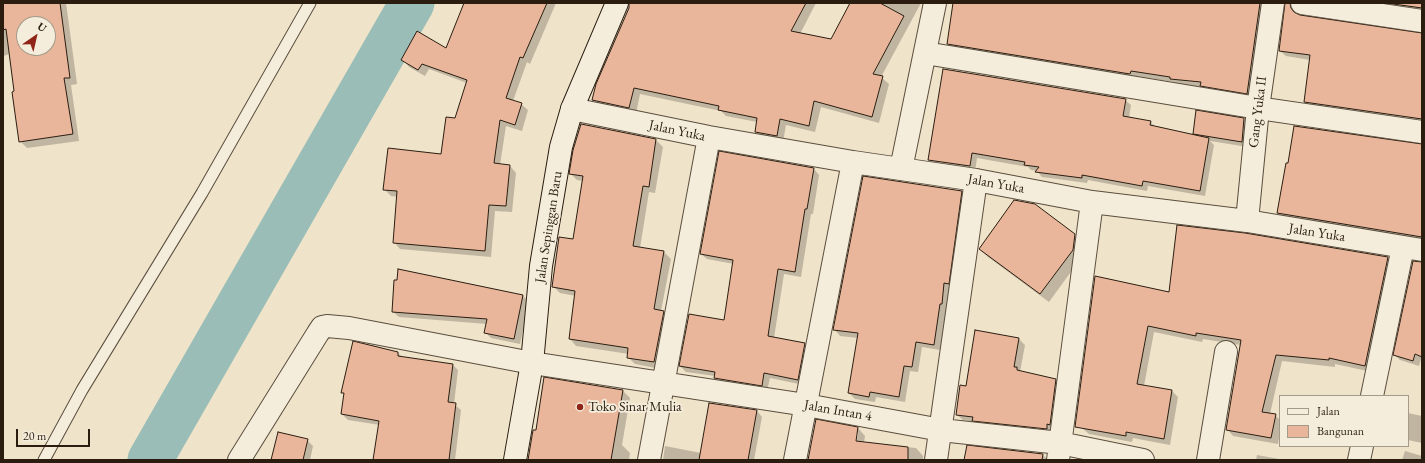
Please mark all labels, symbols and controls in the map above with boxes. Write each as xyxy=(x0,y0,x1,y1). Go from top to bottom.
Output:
north arrow xyxy=(16,16,56,56)
text: U xyxy=(35,19,49,35)
street label: Gang Yuka II xyxy=(1245,75,1271,149)
street label: Jalan Yuka xyxy=(647,117,707,145)
street label: Jalan Sepinggan Baru xyxy=(532,170,566,284)
street label: Jalan Yuka xyxy=(966,171,1026,197)
street label: Jalan Yuka xyxy=(1287,220,1347,246)
legend xyxy=(1279,395,1409,447)
street label: Jalan Intan 4 xyxy=(803,397,873,425)
place label: Toko Sinar Mulia xyxy=(588,399,682,415)
marker: Toko Sinar Mulia xyxy=(575,402,585,412)
text: Jalan xyxy=(1317,403,1340,419)
scale bar xyxy=(18,421,92,447)
text: Bangunan xyxy=(1317,423,1364,439)
text: 20 m xyxy=(23,428,46,444)

